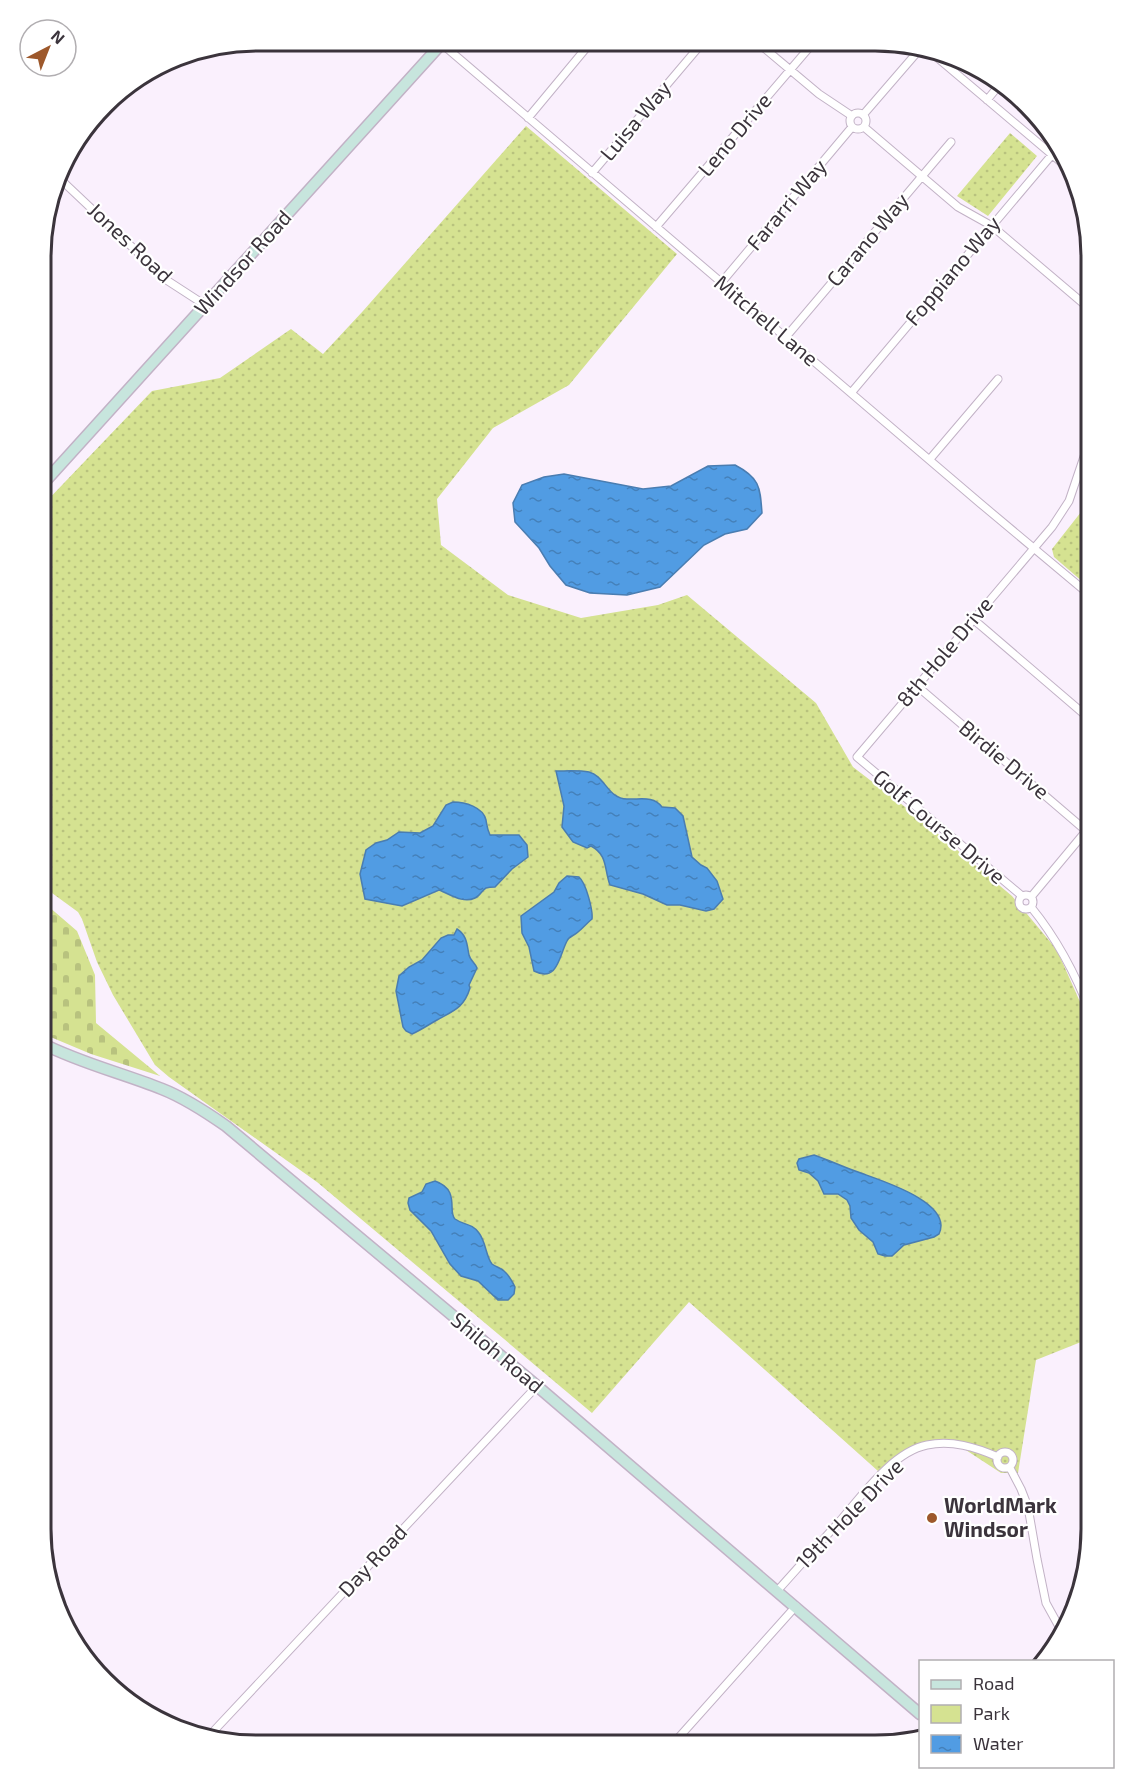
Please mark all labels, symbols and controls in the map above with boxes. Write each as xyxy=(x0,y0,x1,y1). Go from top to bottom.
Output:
north arrow xyxy=(18,18,78,78)
text: N xyxy=(48,26,69,47)
street label: Luisa Way xyxy=(594,75,676,165)
street label: Leno Drive xyxy=(692,87,776,181)
street label: Fararri Way xyxy=(741,153,831,255)
street label: Carano Way xyxy=(821,187,913,291)
street label: Jones Road xyxy=(84,197,178,287)
street label: Windsor Road xyxy=(188,204,296,320)
street label: Foppiano Way xyxy=(899,210,1005,330)
street label: Mitchell Lane xyxy=(710,269,824,371)
street label: 8th Hole Drive xyxy=(891,591,997,711)
street label: Birdie Drive xyxy=(955,714,1055,804)
street label: Golf Course Drive xyxy=(869,763,1011,888)
street label: Shiloh Road xyxy=(447,1306,549,1398)
street label: 19th Hole Drive xyxy=(790,1453,908,1573)
place label: WorldMark Windsor xyxy=(944,1492,1057,1541)
marker: WorldMark Windsor xyxy=(925,1511,939,1525)
street label: Day Road xyxy=(332,1519,411,1601)
legend xyxy=(919,1660,1114,1768)
text: Road xyxy=(973,1672,1014,1694)
text: Park xyxy=(973,1702,1010,1724)
text: Water xyxy=(973,1732,1023,1754)

